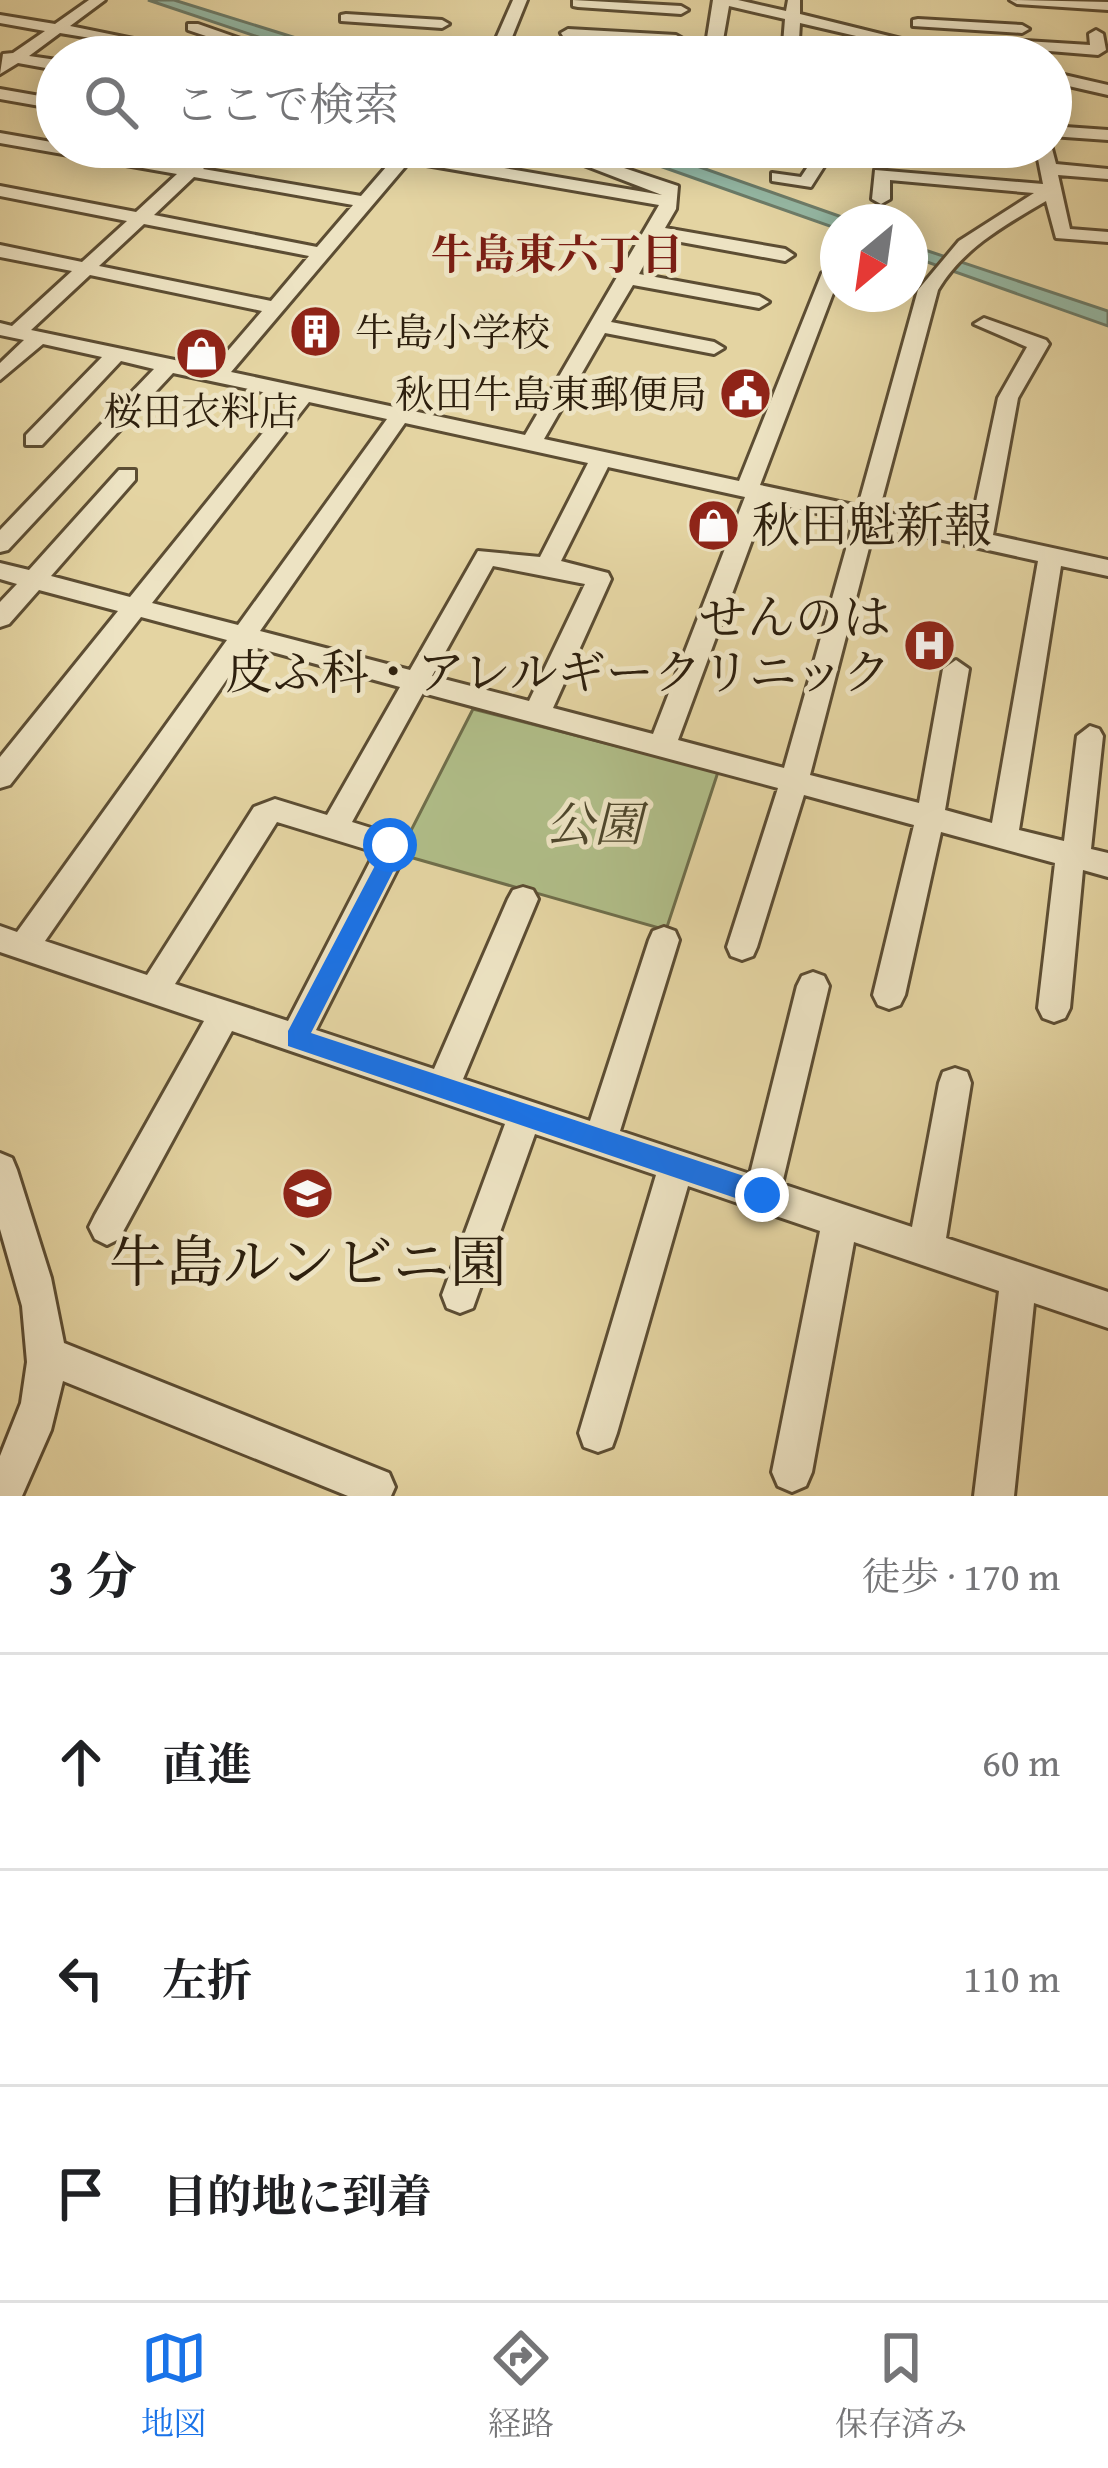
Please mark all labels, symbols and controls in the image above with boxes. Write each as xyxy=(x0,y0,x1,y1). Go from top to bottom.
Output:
search box xyxy=(36,36,1072,168)
icon: search xyxy=(78,69,144,135)
text: ここで検索 xyxy=(174,71,399,136)
north arrow xyxy=(820,204,928,312)
district label: 牛島東六丁目 xyxy=(431,223,683,284)
place label: 牛島小学校 xyxy=(355,303,550,360)
building icon: 牛島小学校 xyxy=(288,304,344,360)
shop icon: 桜田衣料店 xyxy=(173,326,229,382)
place label: 秋田牛島東郵便局 xyxy=(395,365,707,422)
public building icon: 秋田牛島東郵便局 xyxy=(718,366,774,422)
place label: 桜田衣料店 xyxy=(103,382,299,439)
place label: 秋田魁新報 xyxy=(752,489,992,560)
shop icon: 秋田魁新報 xyxy=(685,497,741,553)
place label: せんのは 皮ふ科・アレルギークリニック xyxy=(225,581,891,707)
hospital icon: せんのは 皮ふ科・アレルギークリニック xyxy=(902,617,958,673)
park label: 公園 xyxy=(546,788,649,859)
route start xyxy=(363,818,417,872)
school or university icon: 牛島ルンビニ園 xyxy=(280,1165,336,1221)
route end xyxy=(735,1168,789,1222)
place label: 牛島ルンビニ園 xyxy=(109,1219,507,1303)
text: 3 分 xyxy=(48,1538,137,1613)
text: 徒歩 · 170 m xyxy=(862,1547,1060,1604)
icon: ahead xyxy=(48,1729,114,1795)
text: 直進 xyxy=(162,1731,252,1796)
text: 60 m xyxy=(982,1733,1060,1790)
icon: left xyxy=(48,1945,114,2011)
text: 左折 xyxy=(162,1947,252,2012)
text: 110 m xyxy=(963,1949,1060,2006)
icon: arrive xyxy=(48,2161,114,2227)
text: 目的地に到着 xyxy=(162,2163,432,2228)
tab: 地図 xyxy=(141,2325,207,2447)
tab: 経路 xyxy=(488,2325,554,2447)
tab: 保存済み xyxy=(835,2325,967,2447)

